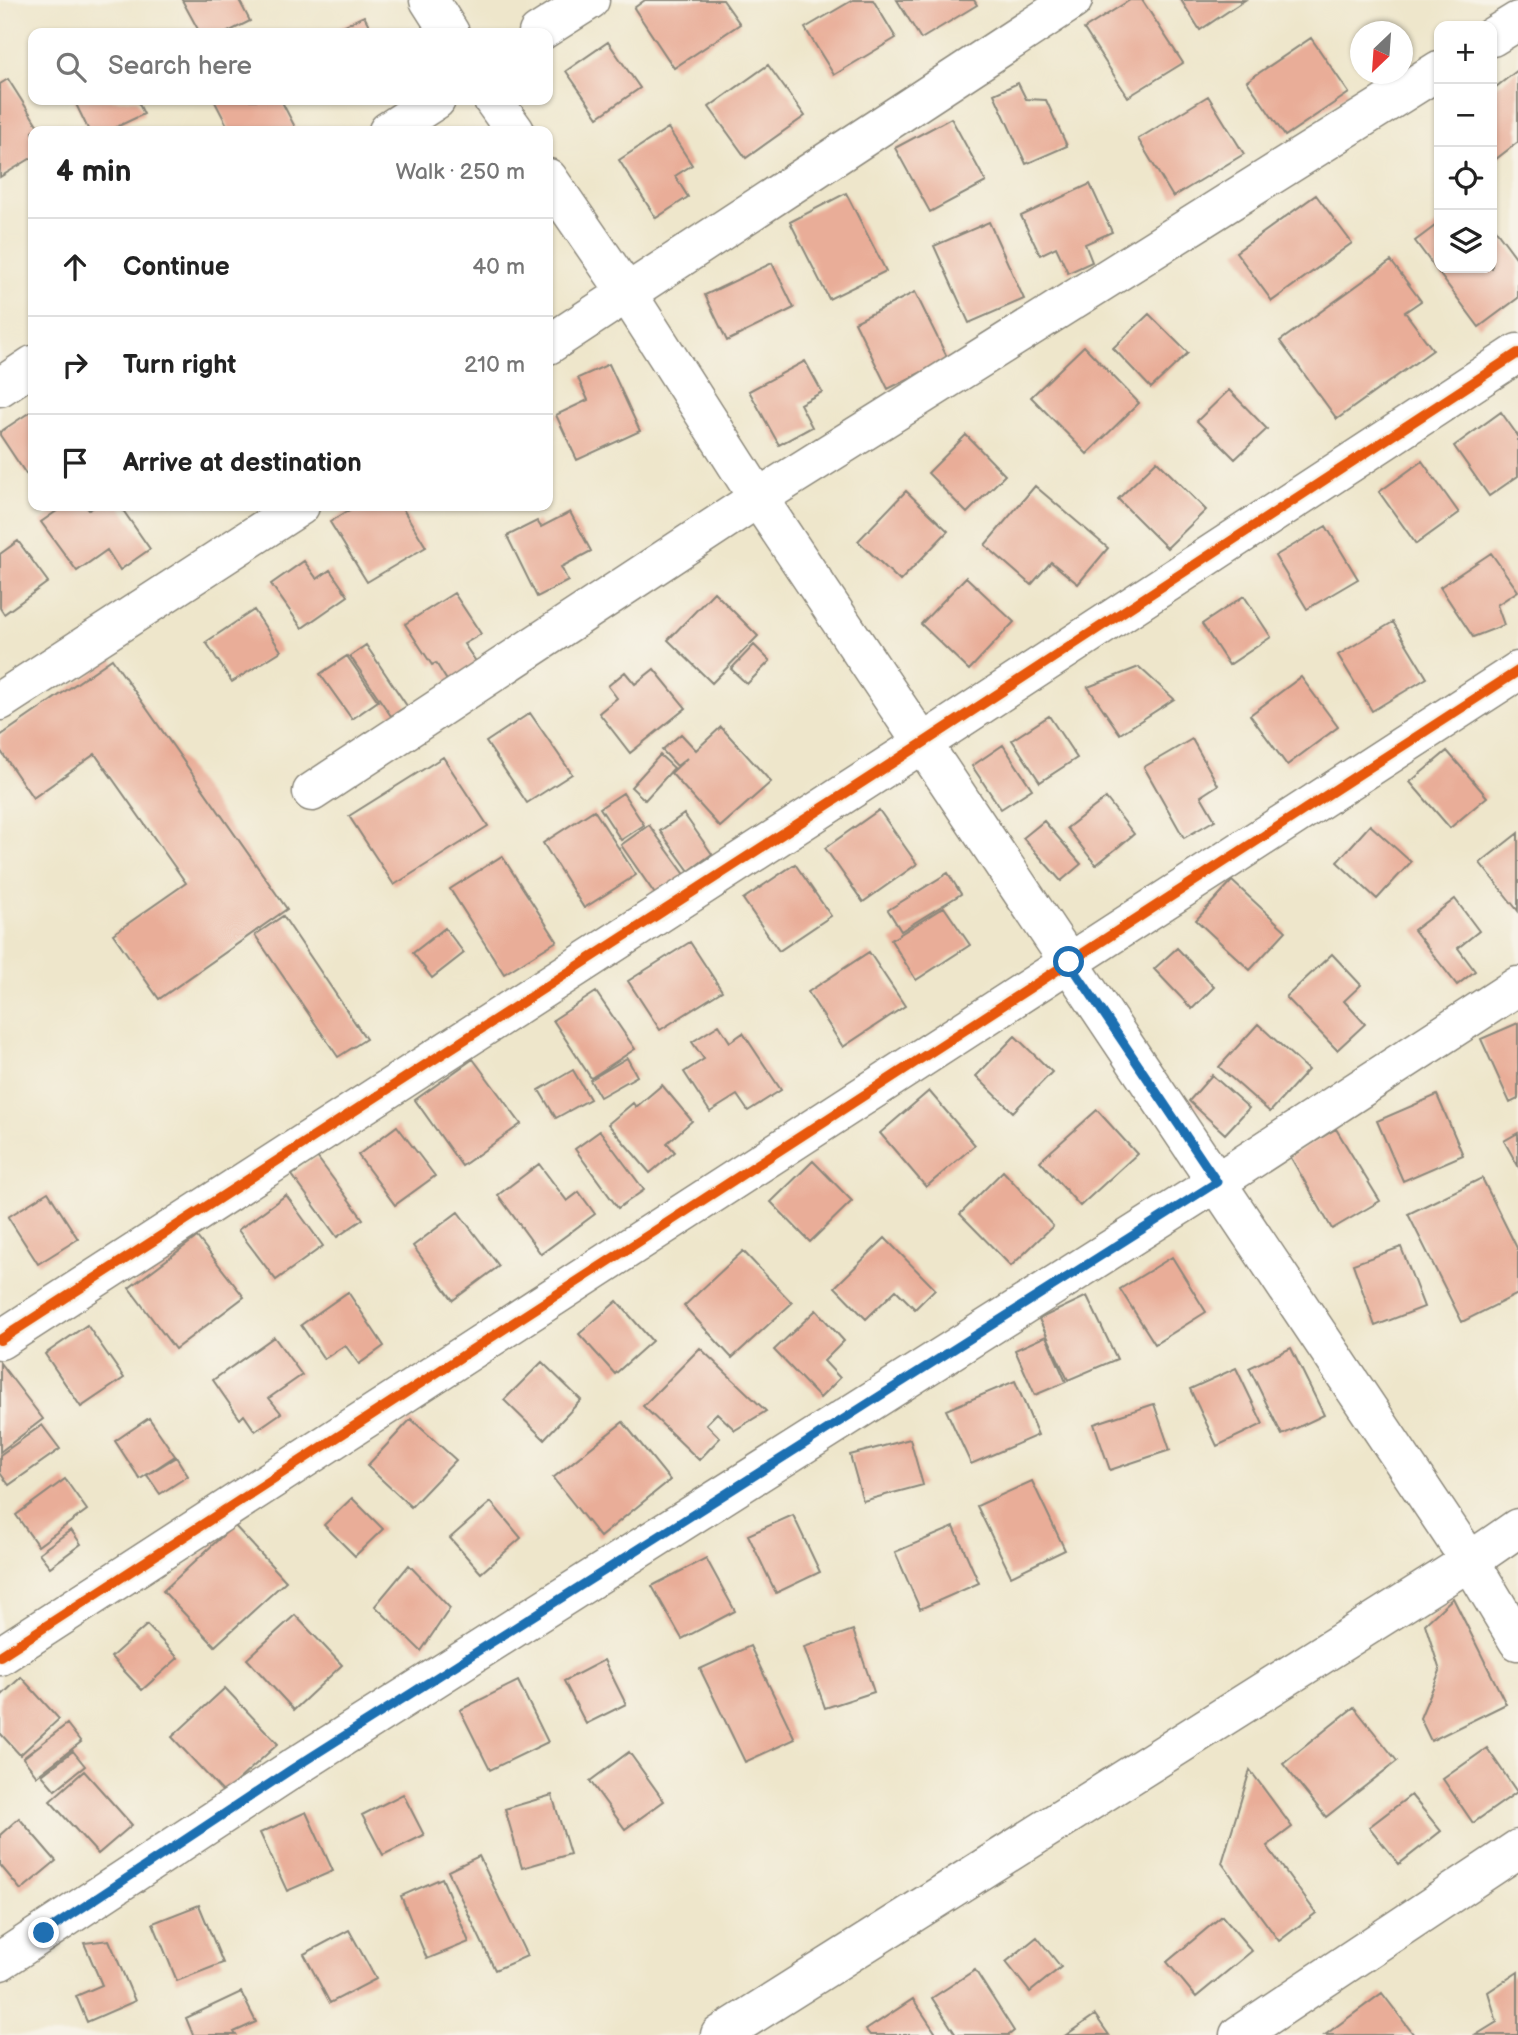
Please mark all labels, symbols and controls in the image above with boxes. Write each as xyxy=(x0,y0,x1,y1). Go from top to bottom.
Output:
north arrow xyxy=(1350,21,1413,84)
map controls xyxy=(1434,21,1497,273)
button: + xyxy=(1434,21,1497,84)
search box xyxy=(28,28,553,105)
icon: search xyxy=(52,48,90,86)
text: Search here xyxy=(108,51,252,82)
button: − xyxy=(1434,84,1497,147)
button: locate xyxy=(1434,147,1497,210)
text: 4 min xyxy=(56,154,131,190)
text: Walk · 250 m xyxy=(395,158,525,186)
button: layers xyxy=(1434,210,1497,273)
icon: ahead xyxy=(56,248,94,286)
text: Continue xyxy=(123,252,230,283)
text: 40 m xyxy=(472,253,525,281)
icon: right xyxy=(56,346,94,384)
text: Turn right xyxy=(123,350,236,381)
text: 210 m xyxy=(464,351,525,379)
icon: arrive xyxy=(56,444,94,482)
text: Arrive at destination xyxy=(123,448,362,479)
route start xyxy=(1053,946,1084,977)
route end xyxy=(28,1917,59,1948)

